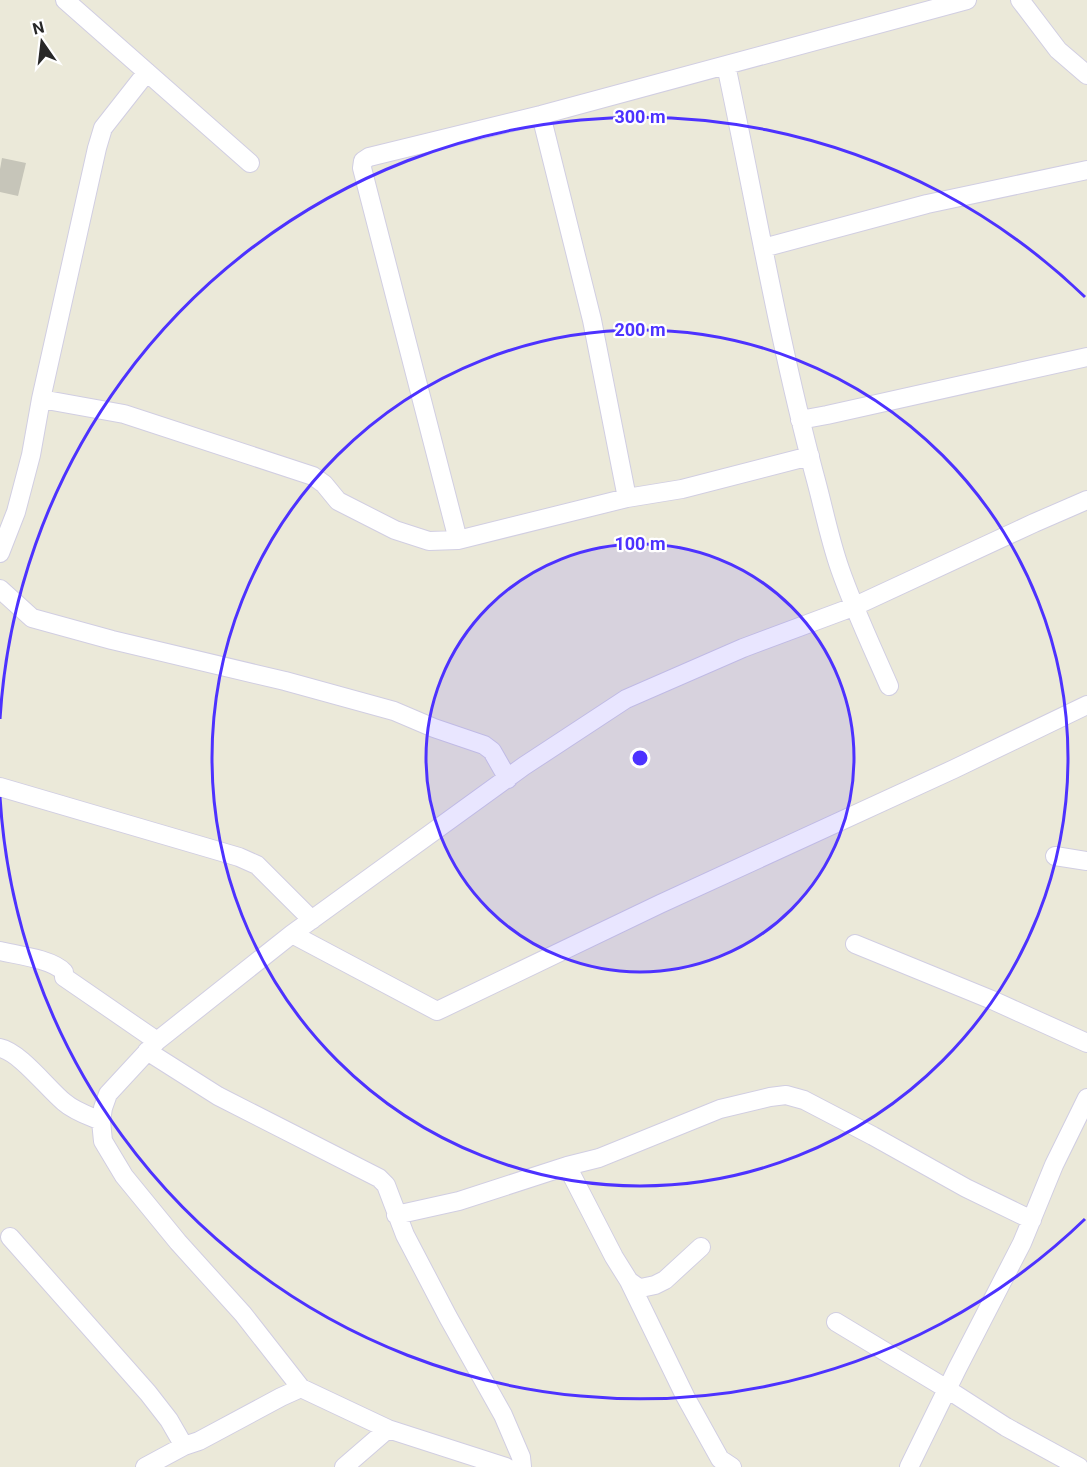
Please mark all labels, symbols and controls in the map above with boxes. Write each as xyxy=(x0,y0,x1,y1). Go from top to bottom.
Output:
north arrow xyxy=(12,12,72,72)
text: N xyxy=(31,17,46,39)
text: 300 m xyxy=(614,106,666,127)
text: 200 m xyxy=(614,319,666,340)
text: 100 m xyxy=(614,533,666,554)
centre of rings xyxy=(630,748,650,768)

